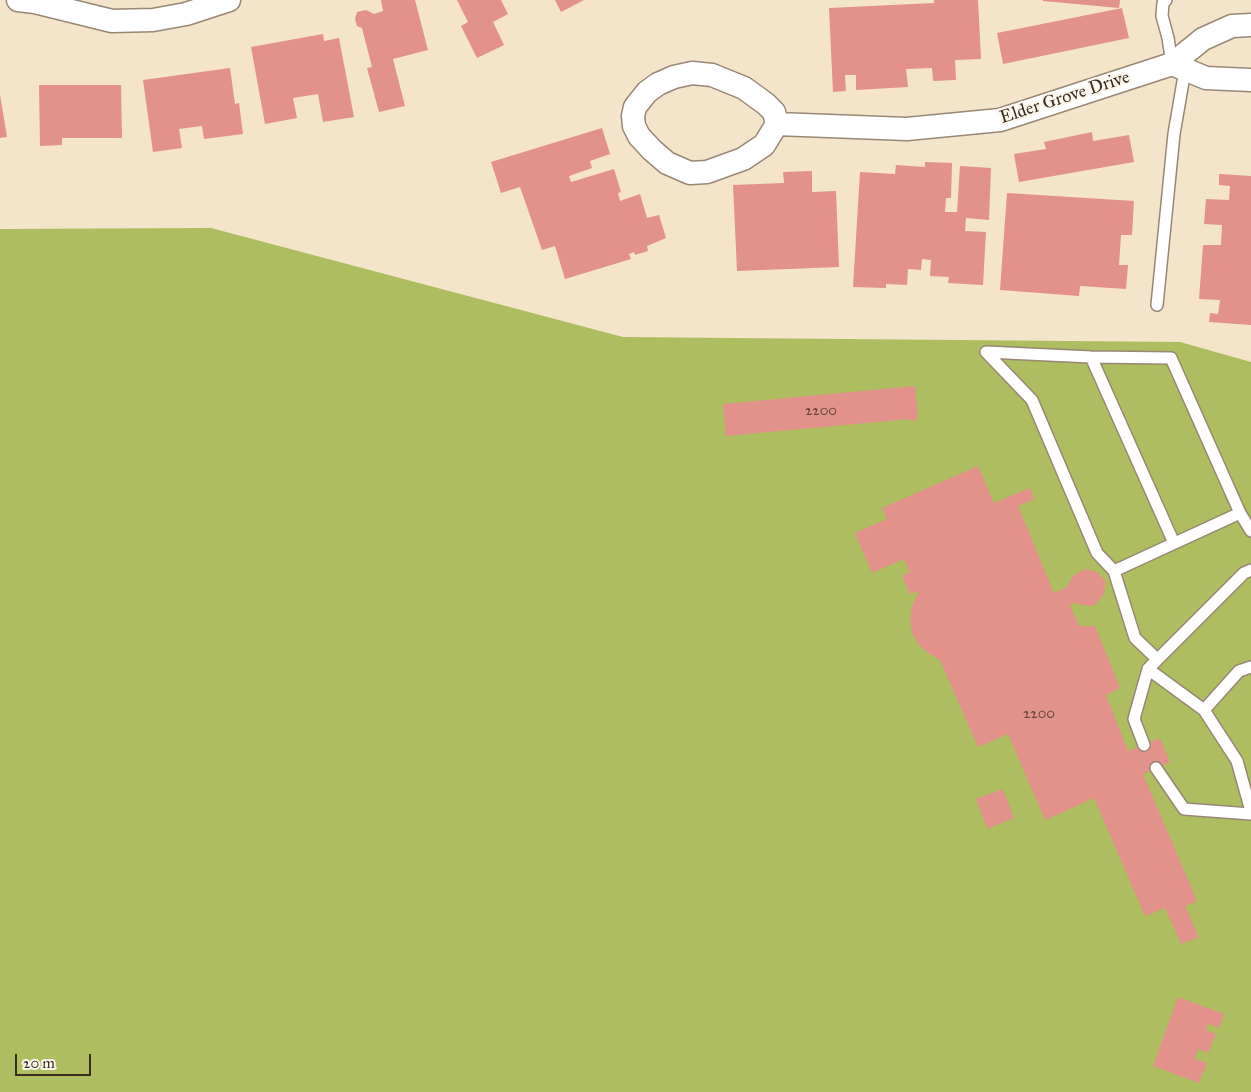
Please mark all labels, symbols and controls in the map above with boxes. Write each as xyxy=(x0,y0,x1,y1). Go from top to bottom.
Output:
street label: Elder Grove Drive xyxy=(997,67,1133,129)
house number: 2200 xyxy=(805,402,837,420)
house number: 2200 xyxy=(1023,705,1055,723)
scale bar xyxy=(18,1044,94,1076)
text: 20 m xyxy=(23,1054,55,1072)

